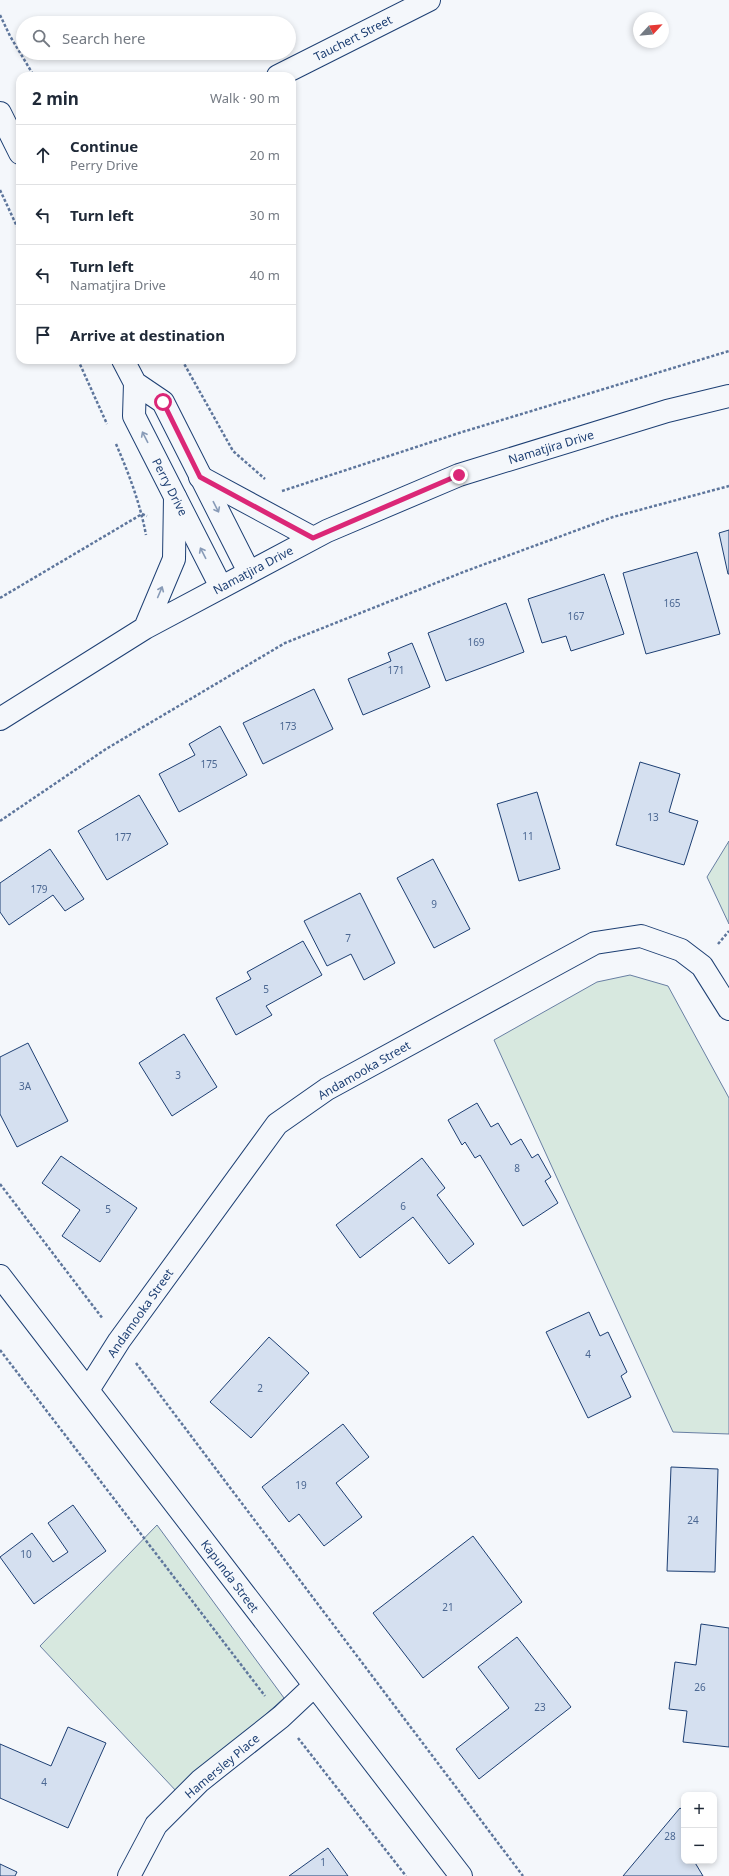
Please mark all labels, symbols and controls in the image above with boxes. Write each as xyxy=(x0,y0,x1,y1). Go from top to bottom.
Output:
street label: Tauchert Street xyxy=(311,11,396,65)
north arrow xyxy=(633,12,669,48)
search box xyxy=(16,16,296,60)
icon: search xyxy=(30,27,52,49)
text: Search here xyxy=(62,28,145,48)
text: 2 min xyxy=(32,87,79,110)
text: Walk · 90 m xyxy=(210,89,280,107)
text: Continue xyxy=(70,136,138,156)
icon: ahead xyxy=(32,144,54,166)
text: 20 m xyxy=(250,146,280,164)
text: Perry Drive xyxy=(70,156,138,174)
icon: left xyxy=(32,204,54,226)
text: Turn left xyxy=(70,205,134,225)
text: 30 m xyxy=(250,206,280,224)
text: Turn left xyxy=(70,256,134,276)
icon: left xyxy=(32,264,54,286)
text: 40 m xyxy=(250,266,280,284)
text: Namatjira Drive xyxy=(70,276,166,294)
icon: arrive xyxy=(32,324,54,346)
text: Arrive at destination xyxy=(70,325,225,345)
route start xyxy=(154,393,172,411)
street label: Namatjira Drive xyxy=(506,426,596,468)
one-way arrow xyxy=(140,431,148,443)
street label: Perry Drive xyxy=(148,455,192,519)
route end xyxy=(450,466,468,484)
one-way arrow xyxy=(212,501,220,513)
street label: Namatjira Drive xyxy=(210,542,296,598)
one-way arrow xyxy=(199,547,207,559)
one-way arrow xyxy=(156,587,164,599)
house number: 165 xyxy=(663,596,681,610)
house number: 167 xyxy=(567,609,585,623)
house number: 169 xyxy=(467,635,485,649)
house number: 171 xyxy=(387,663,405,677)
house number: 173 xyxy=(279,719,297,733)
house number: 175 xyxy=(200,757,218,771)
house number: 13 xyxy=(647,810,659,824)
house number: 11 xyxy=(522,829,534,843)
house number: 177 xyxy=(114,830,132,844)
house number: 179 xyxy=(30,882,48,896)
house number: 9 xyxy=(431,897,437,911)
house number: 7 xyxy=(345,931,351,945)
house number: 5 xyxy=(263,982,269,996)
street label: Andamooka Street xyxy=(314,1036,414,1104)
house number: 3 xyxy=(175,1068,181,1082)
house number: 3A xyxy=(19,1079,32,1093)
house number: 8 xyxy=(514,1161,520,1175)
house number: 6 xyxy=(400,1199,406,1213)
house number: 5 xyxy=(105,1202,111,1216)
street label: Andamooka Street xyxy=(103,1265,177,1361)
house number: 4 xyxy=(585,1347,591,1361)
house number: 2 xyxy=(257,1381,263,1395)
house number: 19 xyxy=(295,1478,307,1492)
house number: 24 xyxy=(687,1513,699,1527)
street label: Kapunda Street xyxy=(197,1536,263,1616)
house number: 10 xyxy=(20,1547,32,1561)
house number: 21 xyxy=(442,1600,454,1614)
house number: 26 xyxy=(694,1680,706,1694)
house number: 23 xyxy=(534,1700,546,1714)
street label: Hamersley Place xyxy=(181,1730,263,1802)
house number: 4 xyxy=(41,1775,47,1789)
map controls xyxy=(681,1792,717,1864)
button: + xyxy=(681,1792,717,1828)
button: − xyxy=(681,1828,717,1864)
house number: 28 xyxy=(664,1829,676,1843)
house number: 1 xyxy=(320,1855,326,1869)

